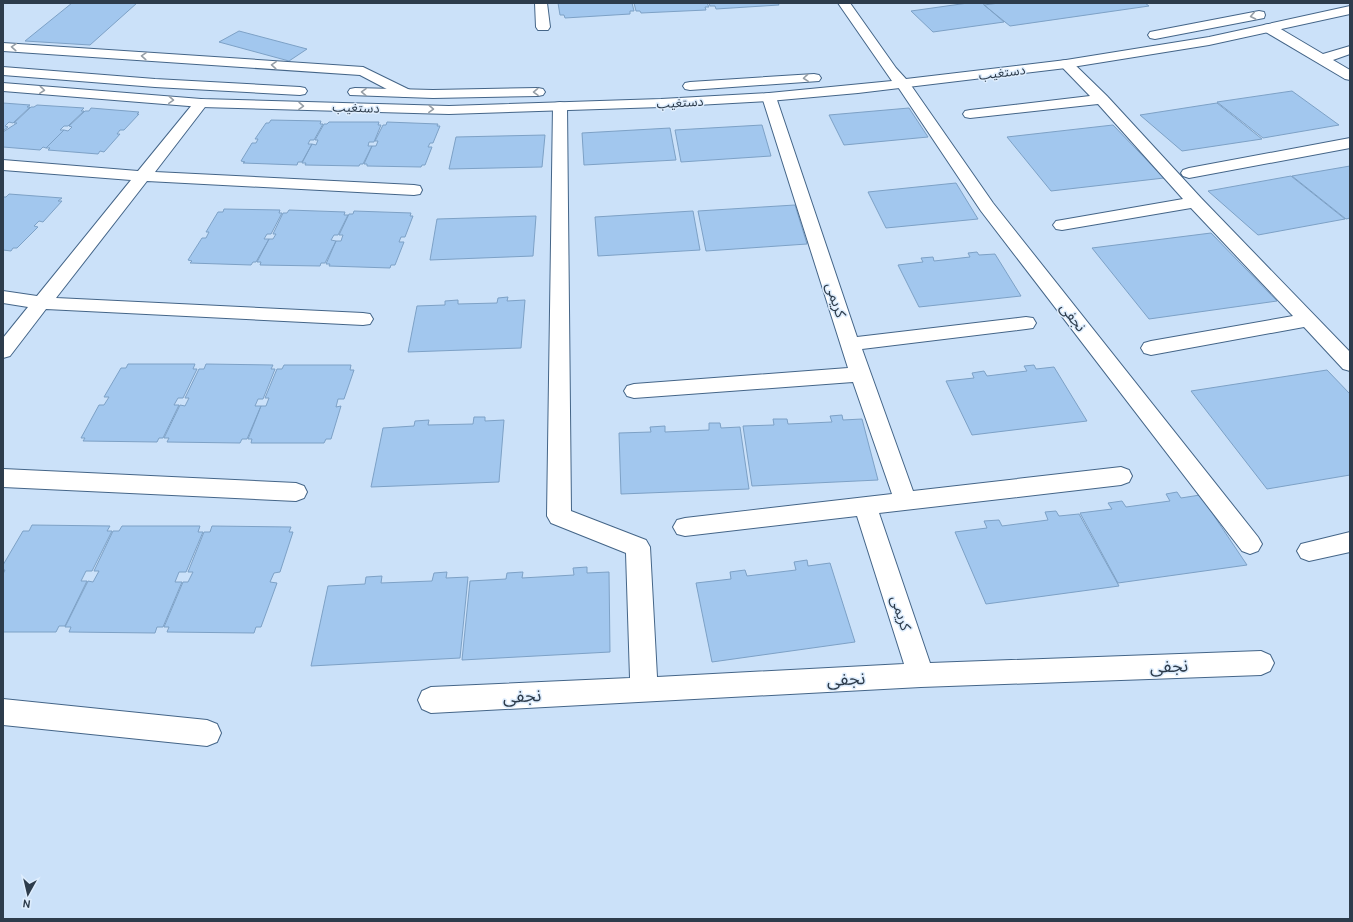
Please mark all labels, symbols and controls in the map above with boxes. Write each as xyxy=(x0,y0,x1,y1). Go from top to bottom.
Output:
one-way arrow xyxy=(1250,12,1256,20)
one-way arrow xyxy=(11,43,17,52)
one-way arrow xyxy=(141,52,147,61)
one-way arrow xyxy=(271,61,277,69)
street label: دستغیب xyxy=(978,61,1026,83)
one-way arrow xyxy=(803,74,809,83)
one-way arrow xyxy=(39,86,45,95)
one-way arrow xyxy=(361,88,367,96)
one-way arrow xyxy=(533,88,539,96)
street label: دستغیب xyxy=(656,93,704,112)
one-way arrow xyxy=(168,96,174,105)
street label: دستغیب xyxy=(332,98,380,116)
one-way arrow xyxy=(298,101,304,110)
one-way arrow xyxy=(428,105,434,114)
street label: کریمی xyxy=(822,280,850,321)
street label: نجفی xyxy=(1056,299,1090,335)
street label: کریمی xyxy=(887,593,915,634)
street label: نجفی xyxy=(1149,654,1189,678)
street label: نجفی xyxy=(826,667,866,691)
street label: نجفی xyxy=(502,684,542,708)
north arrow xyxy=(8,874,48,914)
text: N xyxy=(22,896,31,911)

